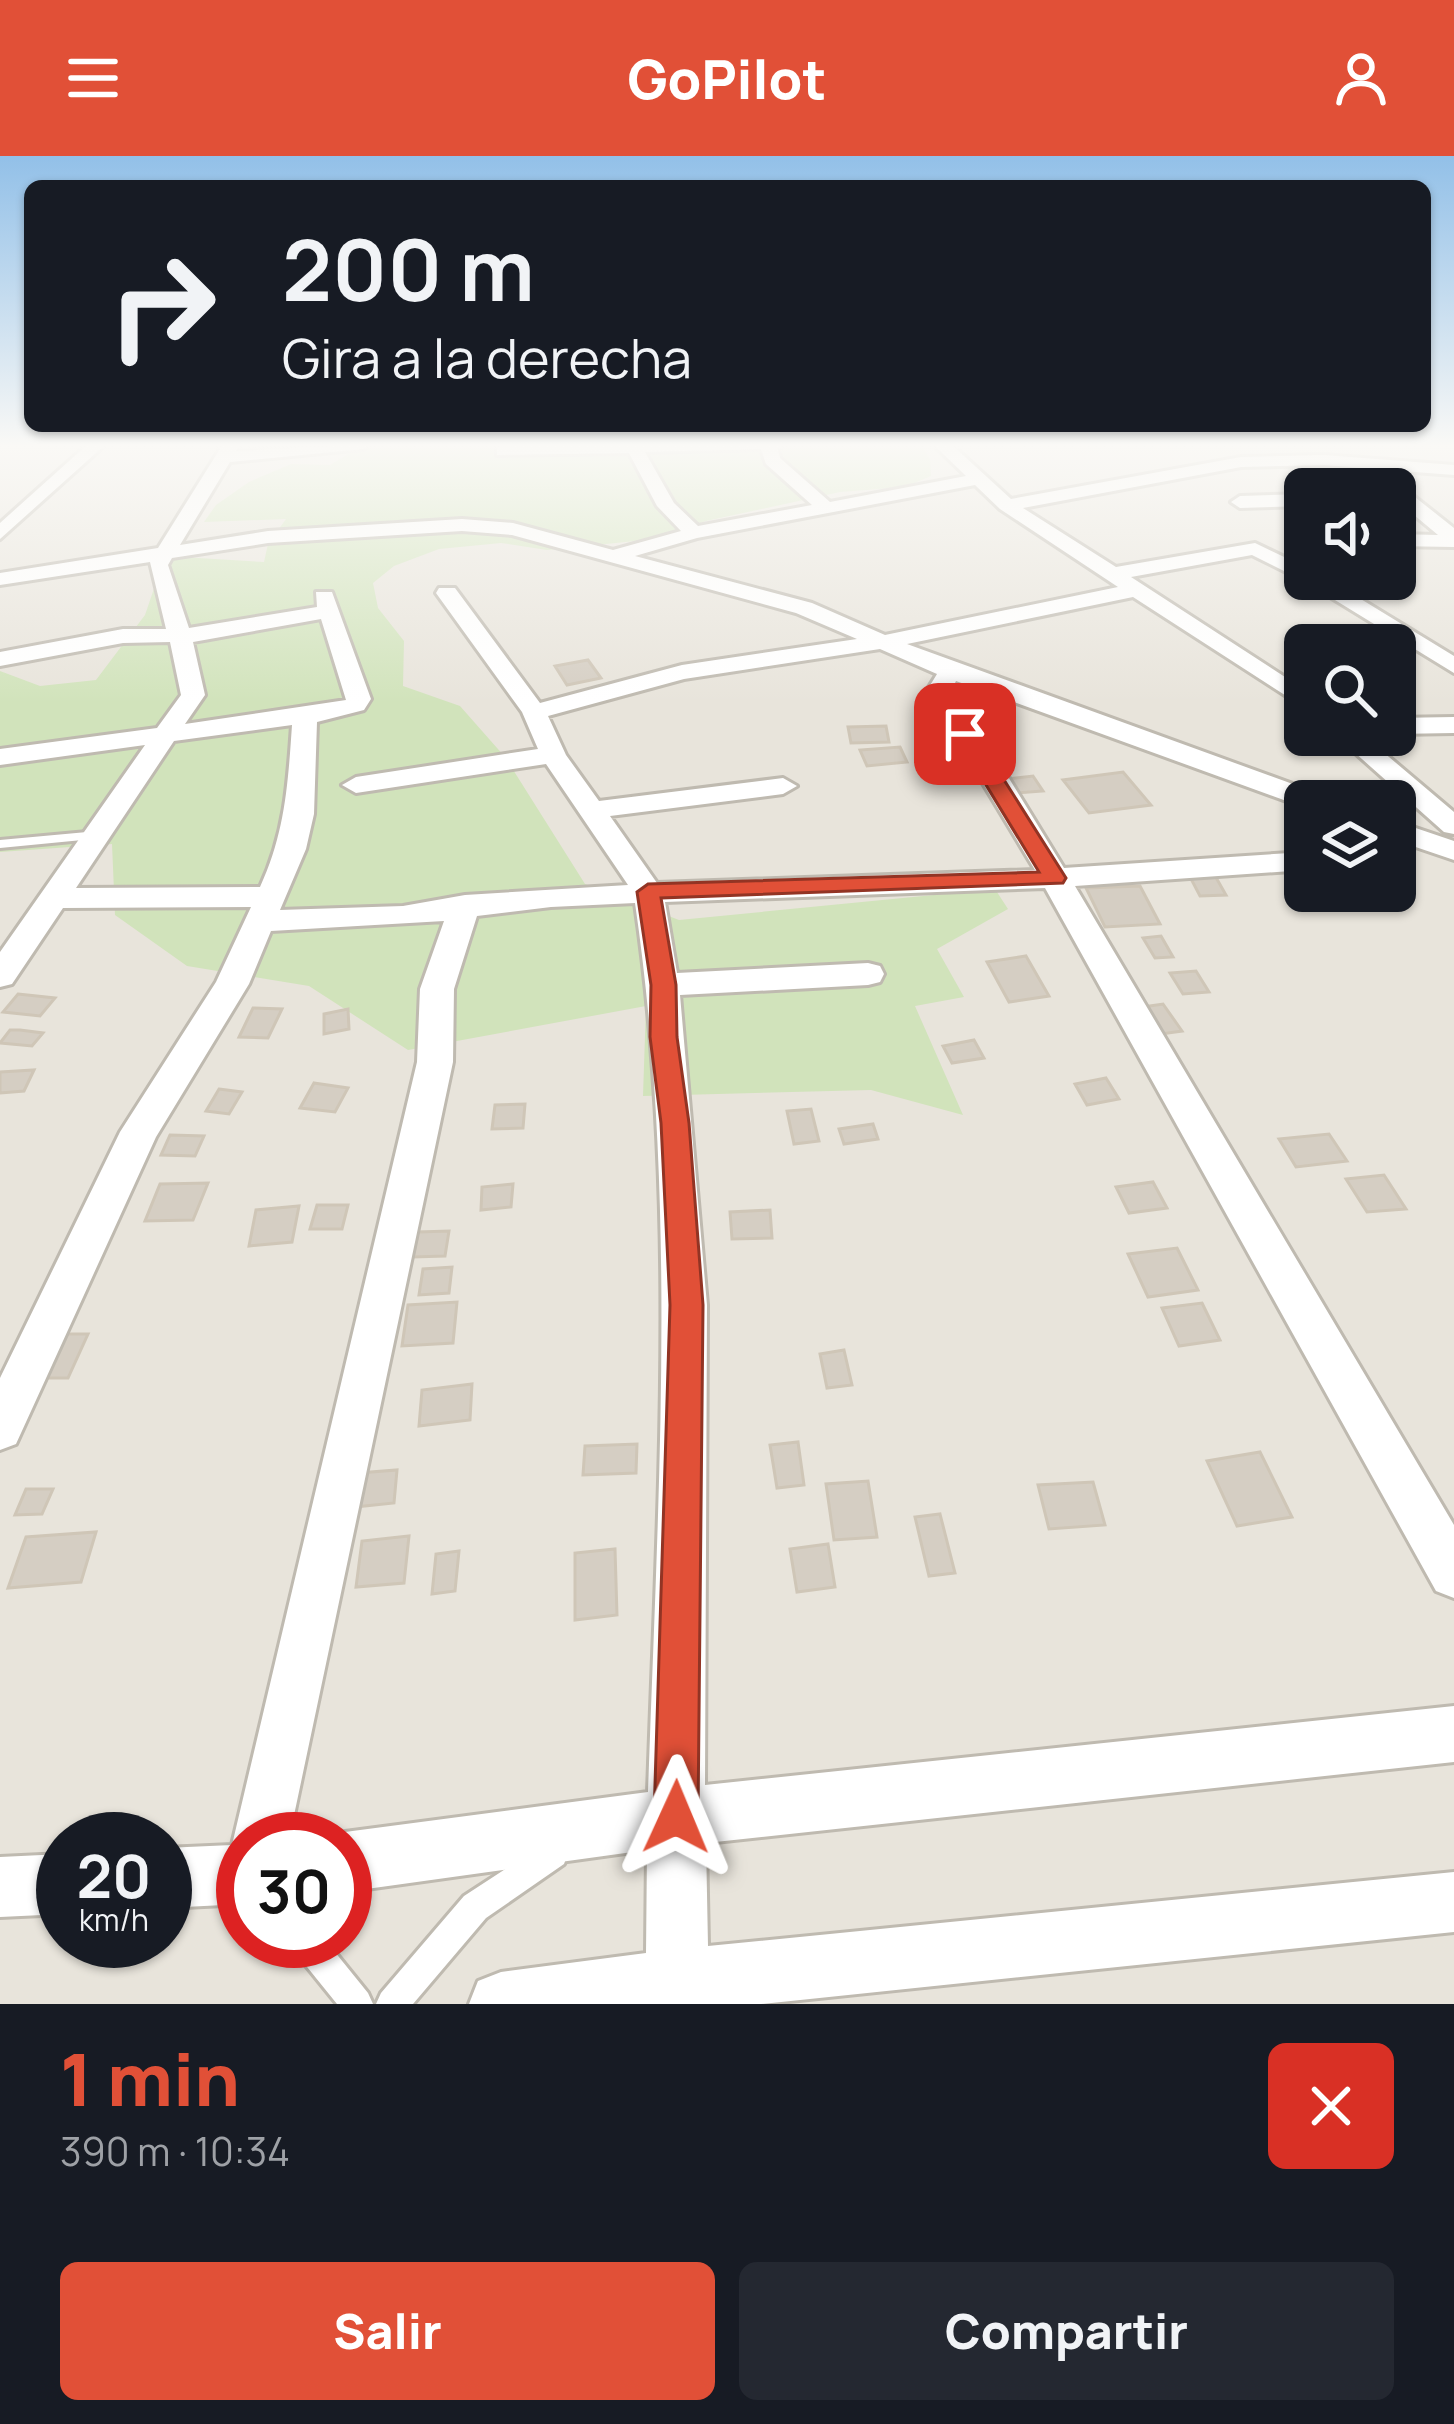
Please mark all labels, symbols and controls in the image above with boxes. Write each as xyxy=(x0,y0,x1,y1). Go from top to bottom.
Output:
text: GoPilot xyxy=(628,41,826,115)
icon: menu xyxy=(60,45,126,111)
icon: person xyxy=(1328,45,1394,111)
text: 200 m xyxy=(282,211,535,326)
icon: right xyxy=(84,228,240,384)
text: Gira a la derecha xyxy=(282,320,692,394)
map controls xyxy=(1284,468,1416,912)
button: sound xyxy=(1284,468,1416,600)
button: search xyxy=(1284,624,1416,756)
pin xyxy=(914,683,1016,785)
icon: arrive xyxy=(932,701,998,767)
button: layers xyxy=(1284,780,1416,912)
position arrow xyxy=(613,1754,739,1880)
speed limit sign: 30 xyxy=(216,1812,372,1968)
text: 20 xyxy=(76,1834,152,1916)
text: km/h xyxy=(79,1899,149,1940)
text: 1 min xyxy=(60,2029,240,2128)
button: close xyxy=(1268,2043,1394,2169)
text: 390 m · 10:34 xyxy=(60,2124,290,2178)
button: Salir xyxy=(60,2262,715,2400)
button: Compartir xyxy=(739,2262,1394,2400)

